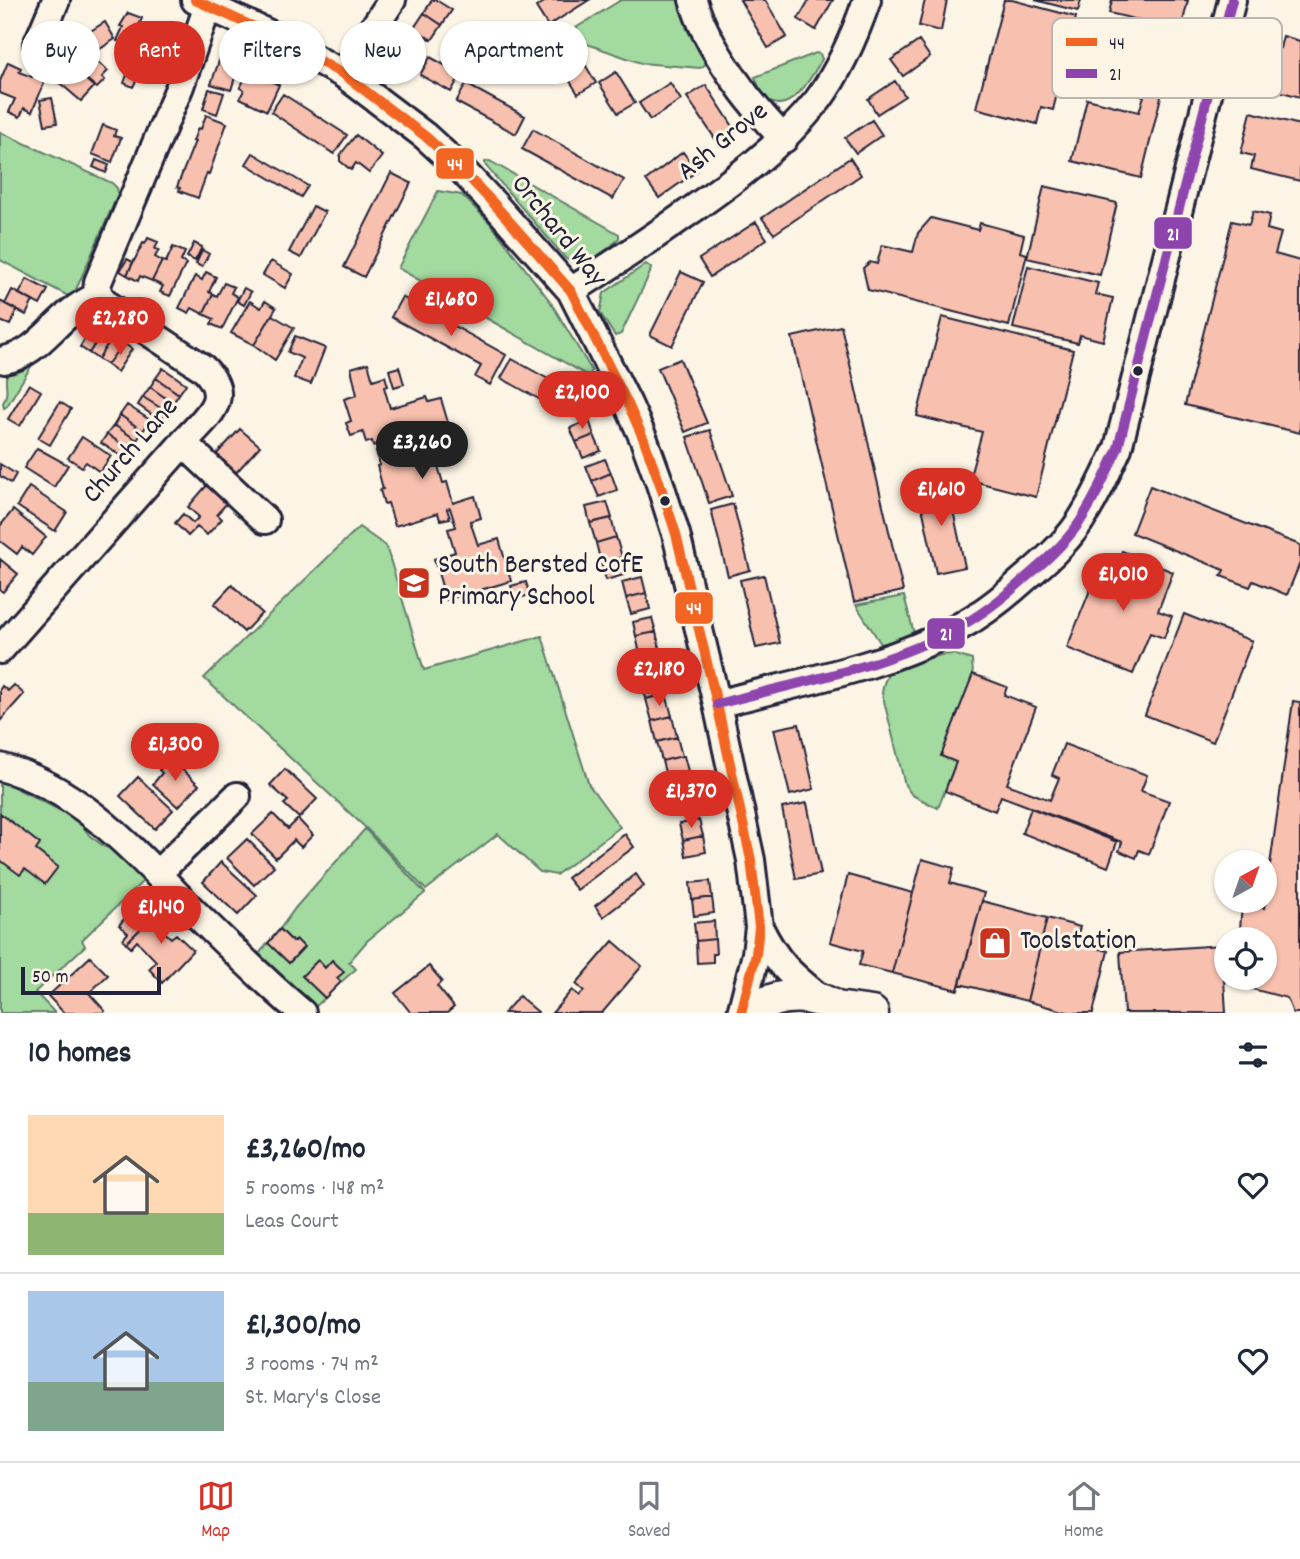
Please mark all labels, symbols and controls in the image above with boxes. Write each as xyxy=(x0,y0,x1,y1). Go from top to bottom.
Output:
legend xyxy=(1052,18,1282,98)
chip: Buy xyxy=(21,21,100,84)
chip: Rent xyxy=(114,21,205,84)
chip: Filters xyxy=(219,21,326,84)
chip: New xyxy=(340,21,426,84)
chip: Apartment xyxy=(440,21,588,84)
text: 44 xyxy=(1109,32,1125,59)
text: 21 xyxy=(1109,63,1121,90)
street label: Ash Grove xyxy=(670,94,778,192)
line badge: 44 xyxy=(435,147,475,180)
text: 44 xyxy=(447,153,463,180)
street label: Orchard Way xyxy=(499,167,615,297)
line badge: 21 xyxy=(1153,216,1193,250)
text: 21 xyxy=(1167,223,1179,250)
pin: £1,680 xyxy=(394,278,508,338)
text: £1,680 xyxy=(424,284,478,317)
pin: £2,280 xyxy=(63,298,177,357)
text: £2,280 xyxy=(91,303,149,336)
unlabelled marker xyxy=(1131,364,1145,378)
pin: £2,100 xyxy=(525,372,639,431)
text: £2,100 xyxy=(554,377,610,410)
street label: Church Lane xyxy=(74,390,190,514)
pin: £3,260 xyxy=(365,421,479,481)
text: £3,260 xyxy=(392,427,452,460)
pin: £1,610 xyxy=(884,468,998,528)
text: £1,610 xyxy=(916,474,966,507)
unlabelled marker xyxy=(658,494,672,508)
place label: South Bersted CofE Primary School xyxy=(438,547,644,619)
pin: £1,010 xyxy=(1066,554,1180,613)
text: £1,010 xyxy=(1097,559,1149,592)
school or university icon: South Bersted CofE Primary School xyxy=(395,564,433,602)
line badge: 44 xyxy=(674,591,714,625)
text: 44 xyxy=(686,597,702,624)
line badge: 21 xyxy=(926,617,966,650)
text: 21 xyxy=(940,623,952,650)
pin: £2,180 xyxy=(602,648,716,708)
text: £2,180 xyxy=(633,654,685,687)
pin: £1,300 xyxy=(118,724,232,783)
text: £1,300 xyxy=(147,729,203,762)
pin: £1,370 xyxy=(634,770,748,830)
text: £1,370 xyxy=(665,776,717,809)
north arrow xyxy=(1214,850,1278,914)
map controls xyxy=(1214,850,1277,990)
pin: £1,140 xyxy=(104,886,218,946)
text: £1,140 xyxy=(137,892,185,925)
place label: Toolstation xyxy=(1020,923,1136,963)
shop icon: Toolstation xyxy=(976,924,1014,962)
button: locate xyxy=(1214,927,1277,990)
scale bar xyxy=(21,964,161,996)
text: 50 m xyxy=(32,965,69,992)
text: 10 homes xyxy=(28,1034,131,1077)
icon: filters xyxy=(1234,1036,1272,1074)
text: £3,260/mo xyxy=(245,1130,366,1173)
icon: home xyxy=(84,1143,168,1227)
icon: heart xyxy=(1234,1166,1272,1204)
text: 5 rooms · 148 m² xyxy=(245,1173,384,1206)
text: Leas Court xyxy=(245,1206,339,1239)
text: £1,300/mo xyxy=(245,1306,361,1349)
icon: home xyxy=(84,1319,168,1403)
icon: heart xyxy=(1234,1342,1272,1380)
text: 3 rooms · 74 m² xyxy=(245,1349,379,1382)
text: St. Mary's Close xyxy=(245,1382,381,1415)
tab: Map xyxy=(197,1477,235,1546)
tab: Saved xyxy=(628,1477,670,1546)
tab: Home xyxy=(1064,1477,1103,1546)

